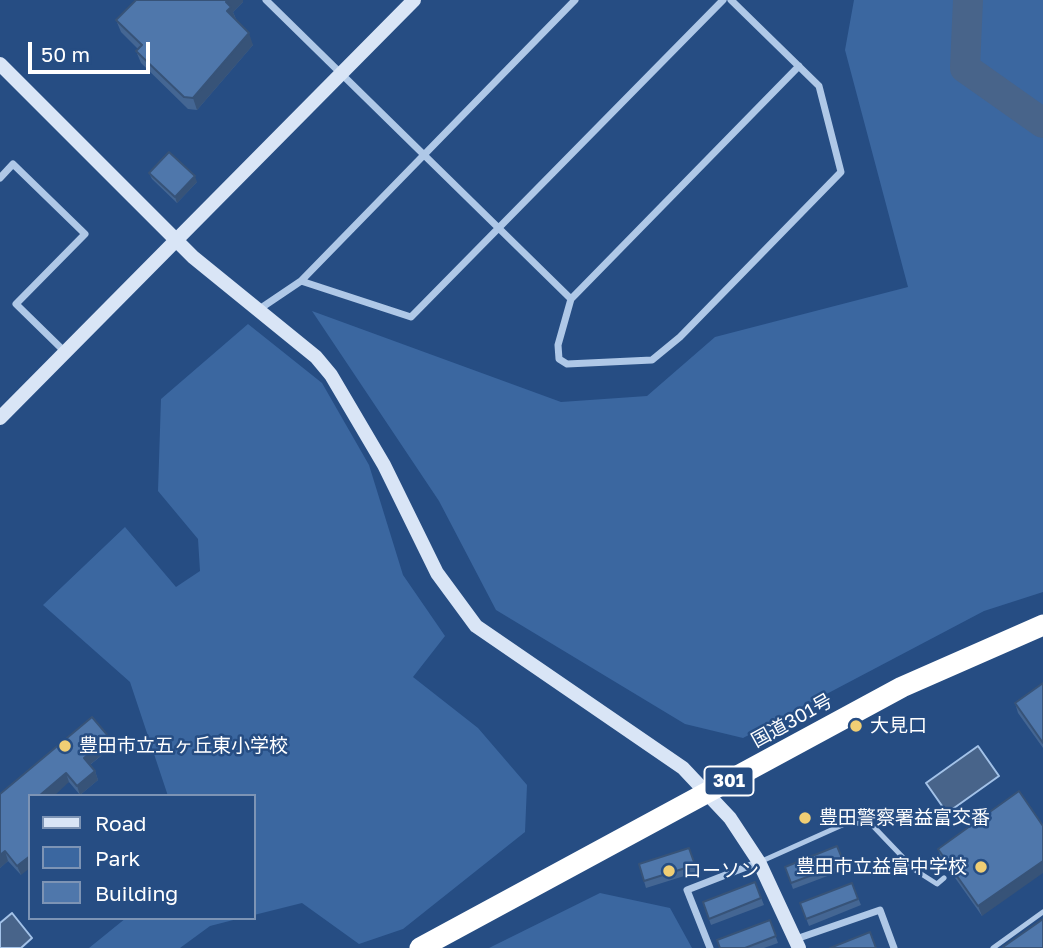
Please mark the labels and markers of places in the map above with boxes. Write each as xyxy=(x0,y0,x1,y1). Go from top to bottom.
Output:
place label: 大見口 xyxy=(870,715,927,737)
marker: 大見口 xyxy=(848,718,864,734)
place label: 豊田市立五ヶ丘東小学校 xyxy=(79,735,288,757)
marker: 豊田市立五ヶ丘東小学校 xyxy=(57,738,73,754)
place label: 豊田警察署益富交番 xyxy=(819,807,990,829)
marker: 豊田警察署益富交番 xyxy=(797,810,813,826)
place label: 豊田市立益富中学校 xyxy=(796,856,967,878)
marker: 豊田市立益富中学校 xyxy=(973,859,989,875)
place label: ローソン xyxy=(683,860,759,882)
marker: ローソン xyxy=(661,863,677,879)

